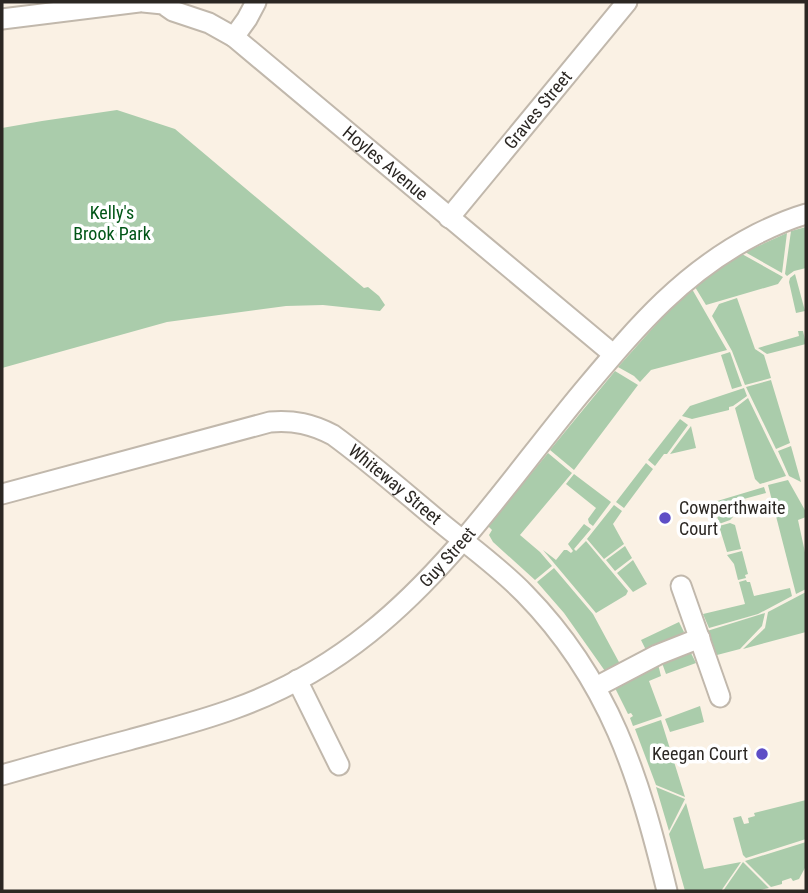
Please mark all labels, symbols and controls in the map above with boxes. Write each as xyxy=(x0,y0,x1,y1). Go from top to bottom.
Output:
street label: Graves Street xyxy=(499,66,576,153)
street label: Hoyles Avenue xyxy=(339,122,432,205)
park label: Kelly's Brook Park xyxy=(73,202,151,244)
street label: Whiteway Street xyxy=(344,440,446,529)
place label: Cowperthwaite Court xyxy=(679,497,785,539)
marker: Cowperthwaite Court xyxy=(657,510,673,526)
street label: Guy Street xyxy=(415,523,479,591)
place label: Keegan Court xyxy=(652,743,748,764)
marker: Keegan Court xyxy=(754,746,770,762)

